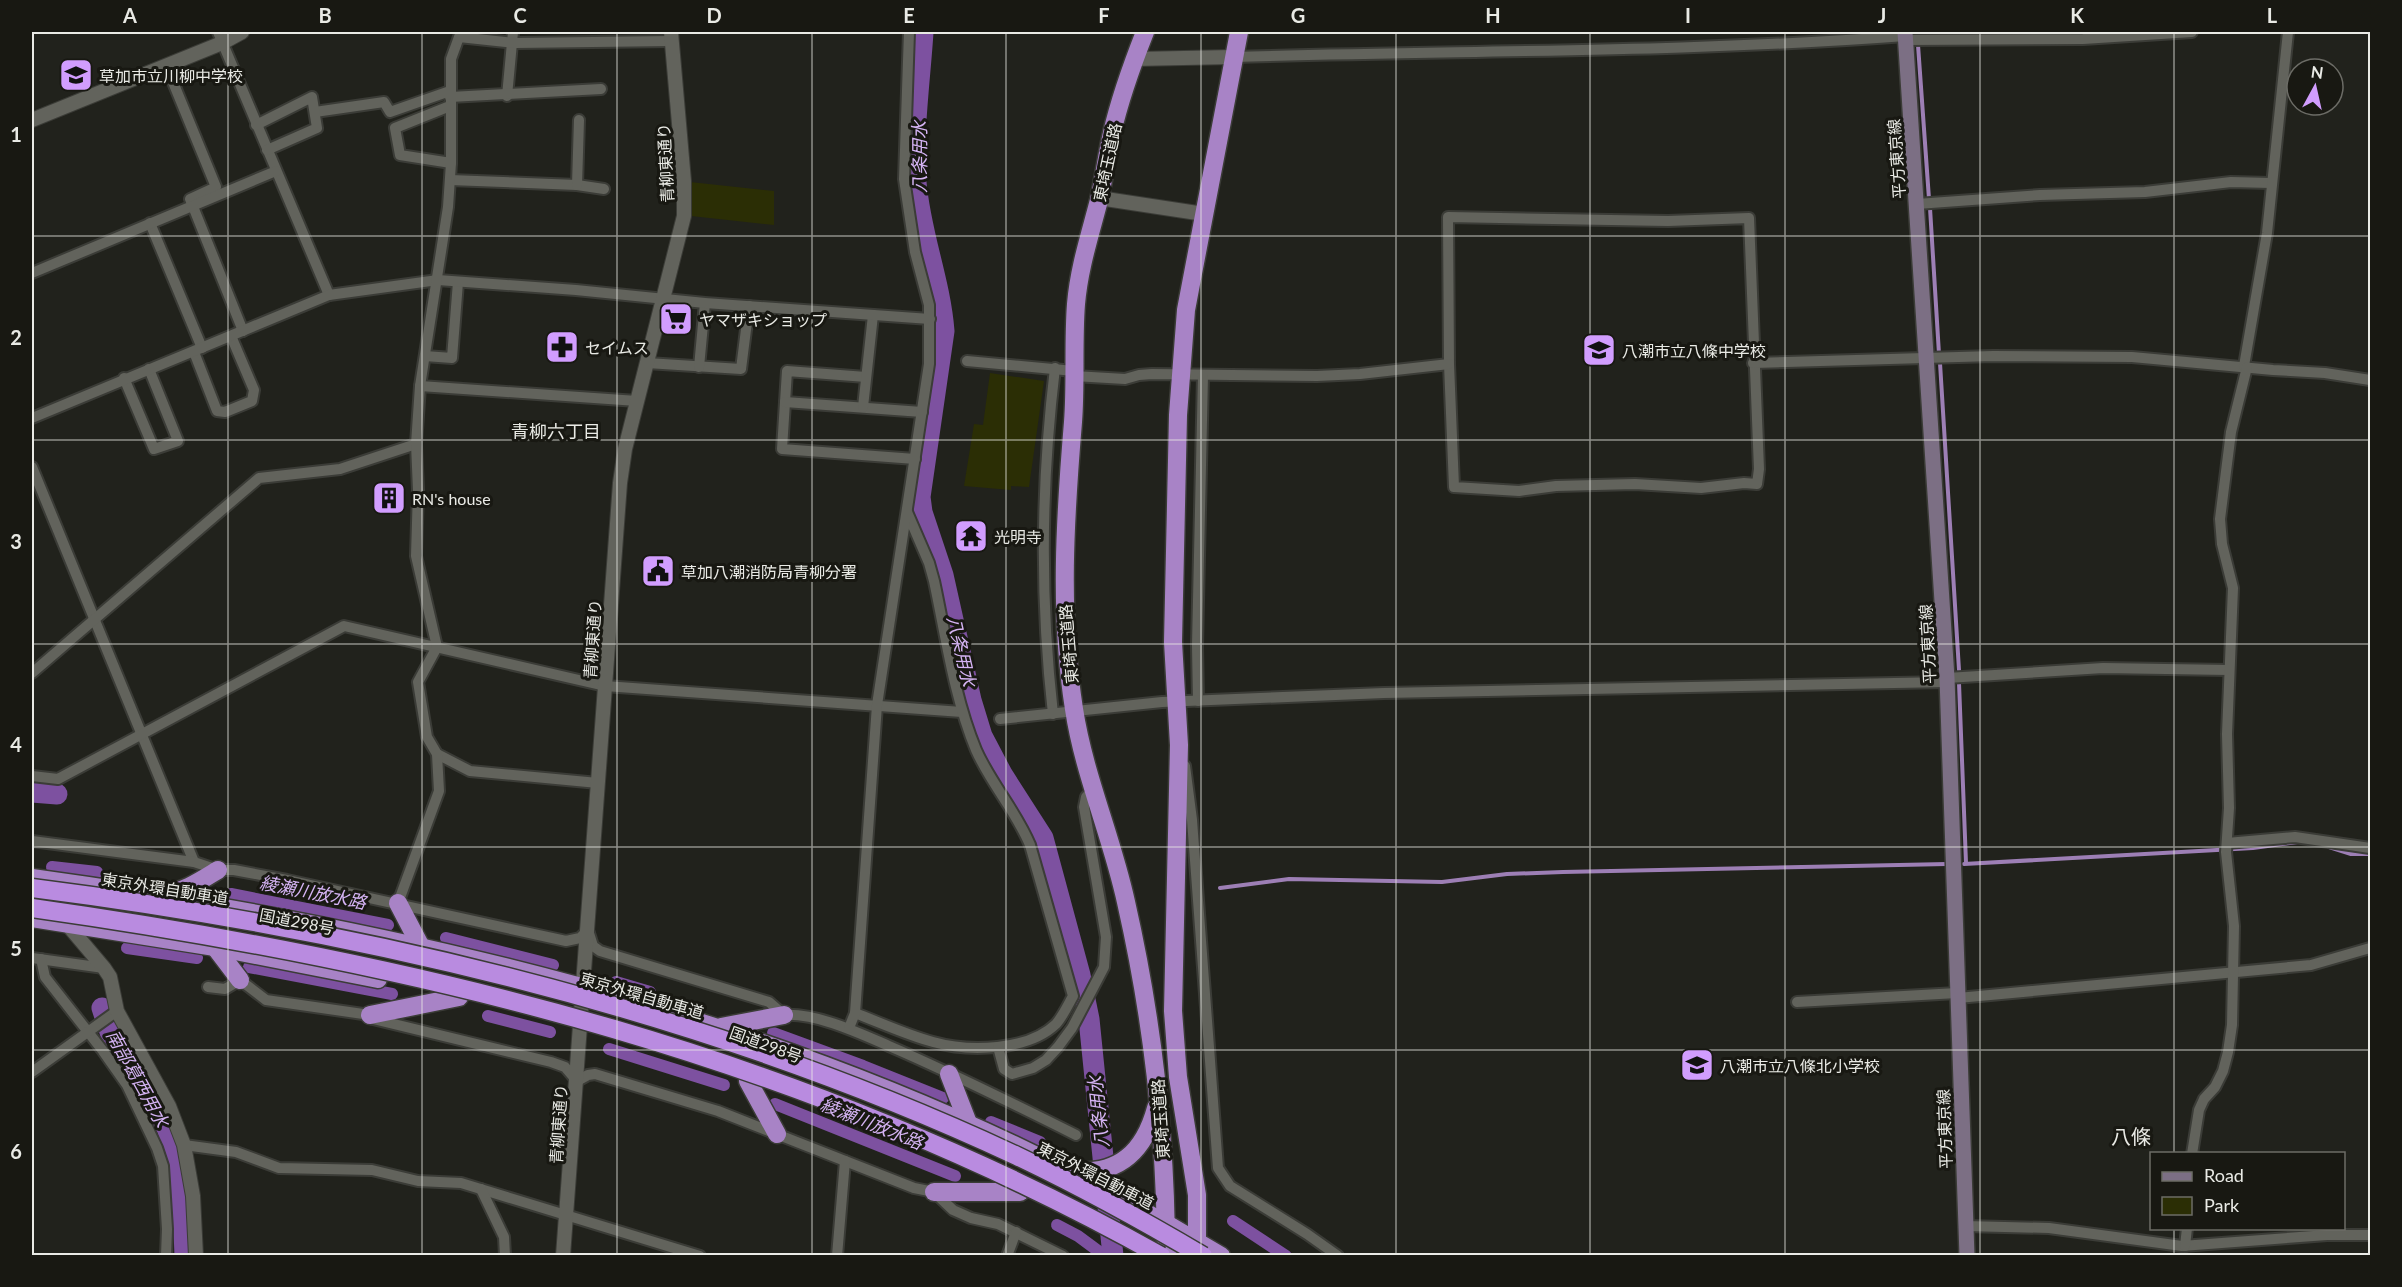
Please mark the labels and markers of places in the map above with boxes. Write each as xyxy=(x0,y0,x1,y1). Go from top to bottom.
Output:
school or university icon: 草加市立川柳中学校 xyxy=(58,57,94,93)
place label: 草加市立川柳中学校 xyxy=(99,66,243,85)
supermarket icon: ヤマザキショップ xyxy=(658,301,694,337)
place label: ヤマザキショップ xyxy=(699,310,827,329)
pharmacy icon: セイムス xyxy=(544,329,580,365)
school or university icon: 八潮市立八條中学校 xyxy=(1581,332,1617,368)
place label: セイムス xyxy=(585,338,649,357)
place label: 八潮市立八條中学校 xyxy=(1622,341,1766,360)
building icon: RN's house xyxy=(371,480,407,516)
place label: RN's house xyxy=(412,489,491,508)
temple icon: 光明寺 xyxy=(953,518,989,554)
place label: 光明寺 xyxy=(994,527,1042,546)
public building icon: 草加八潮消防局青柳分署 xyxy=(640,553,676,589)
place label: 草加八潮消防局青柳分署 xyxy=(681,562,857,581)
school or university icon: 八潮市立八條北小学校 xyxy=(1679,1047,1715,1083)
place label: 八潮市立八條北小学校 xyxy=(1720,1056,1880,1075)

